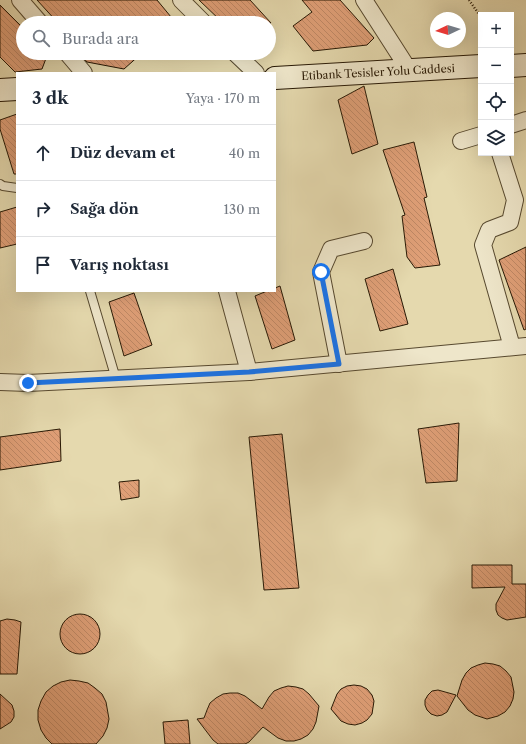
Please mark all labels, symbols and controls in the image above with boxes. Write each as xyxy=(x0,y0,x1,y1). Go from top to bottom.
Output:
north arrow xyxy=(430,12,466,48)
map controls xyxy=(478,12,514,156)
button: + xyxy=(478,12,514,48)
search box xyxy=(16,16,276,60)
icon: search xyxy=(30,27,52,49)
text: Burada ara xyxy=(62,29,139,48)
button: − xyxy=(478,48,514,84)
street label: Etibank Tesisler Yolu Caddesi xyxy=(301,61,456,83)
button: locate xyxy=(478,84,514,120)
text: 3 dk xyxy=(32,88,68,108)
text: Yaya · 170 m xyxy=(186,90,260,106)
button: layers xyxy=(478,120,514,156)
icon: ahead xyxy=(32,142,54,164)
text: Düz devam et xyxy=(70,143,175,162)
text: 40 m xyxy=(229,145,260,161)
icon: right xyxy=(32,198,54,220)
text: Sağa dön xyxy=(70,199,139,218)
text: 130 m xyxy=(224,201,260,217)
icon: arrive xyxy=(32,254,54,276)
text: Varış noktası xyxy=(70,255,169,274)
route start xyxy=(312,263,330,281)
route end xyxy=(19,374,37,392)

